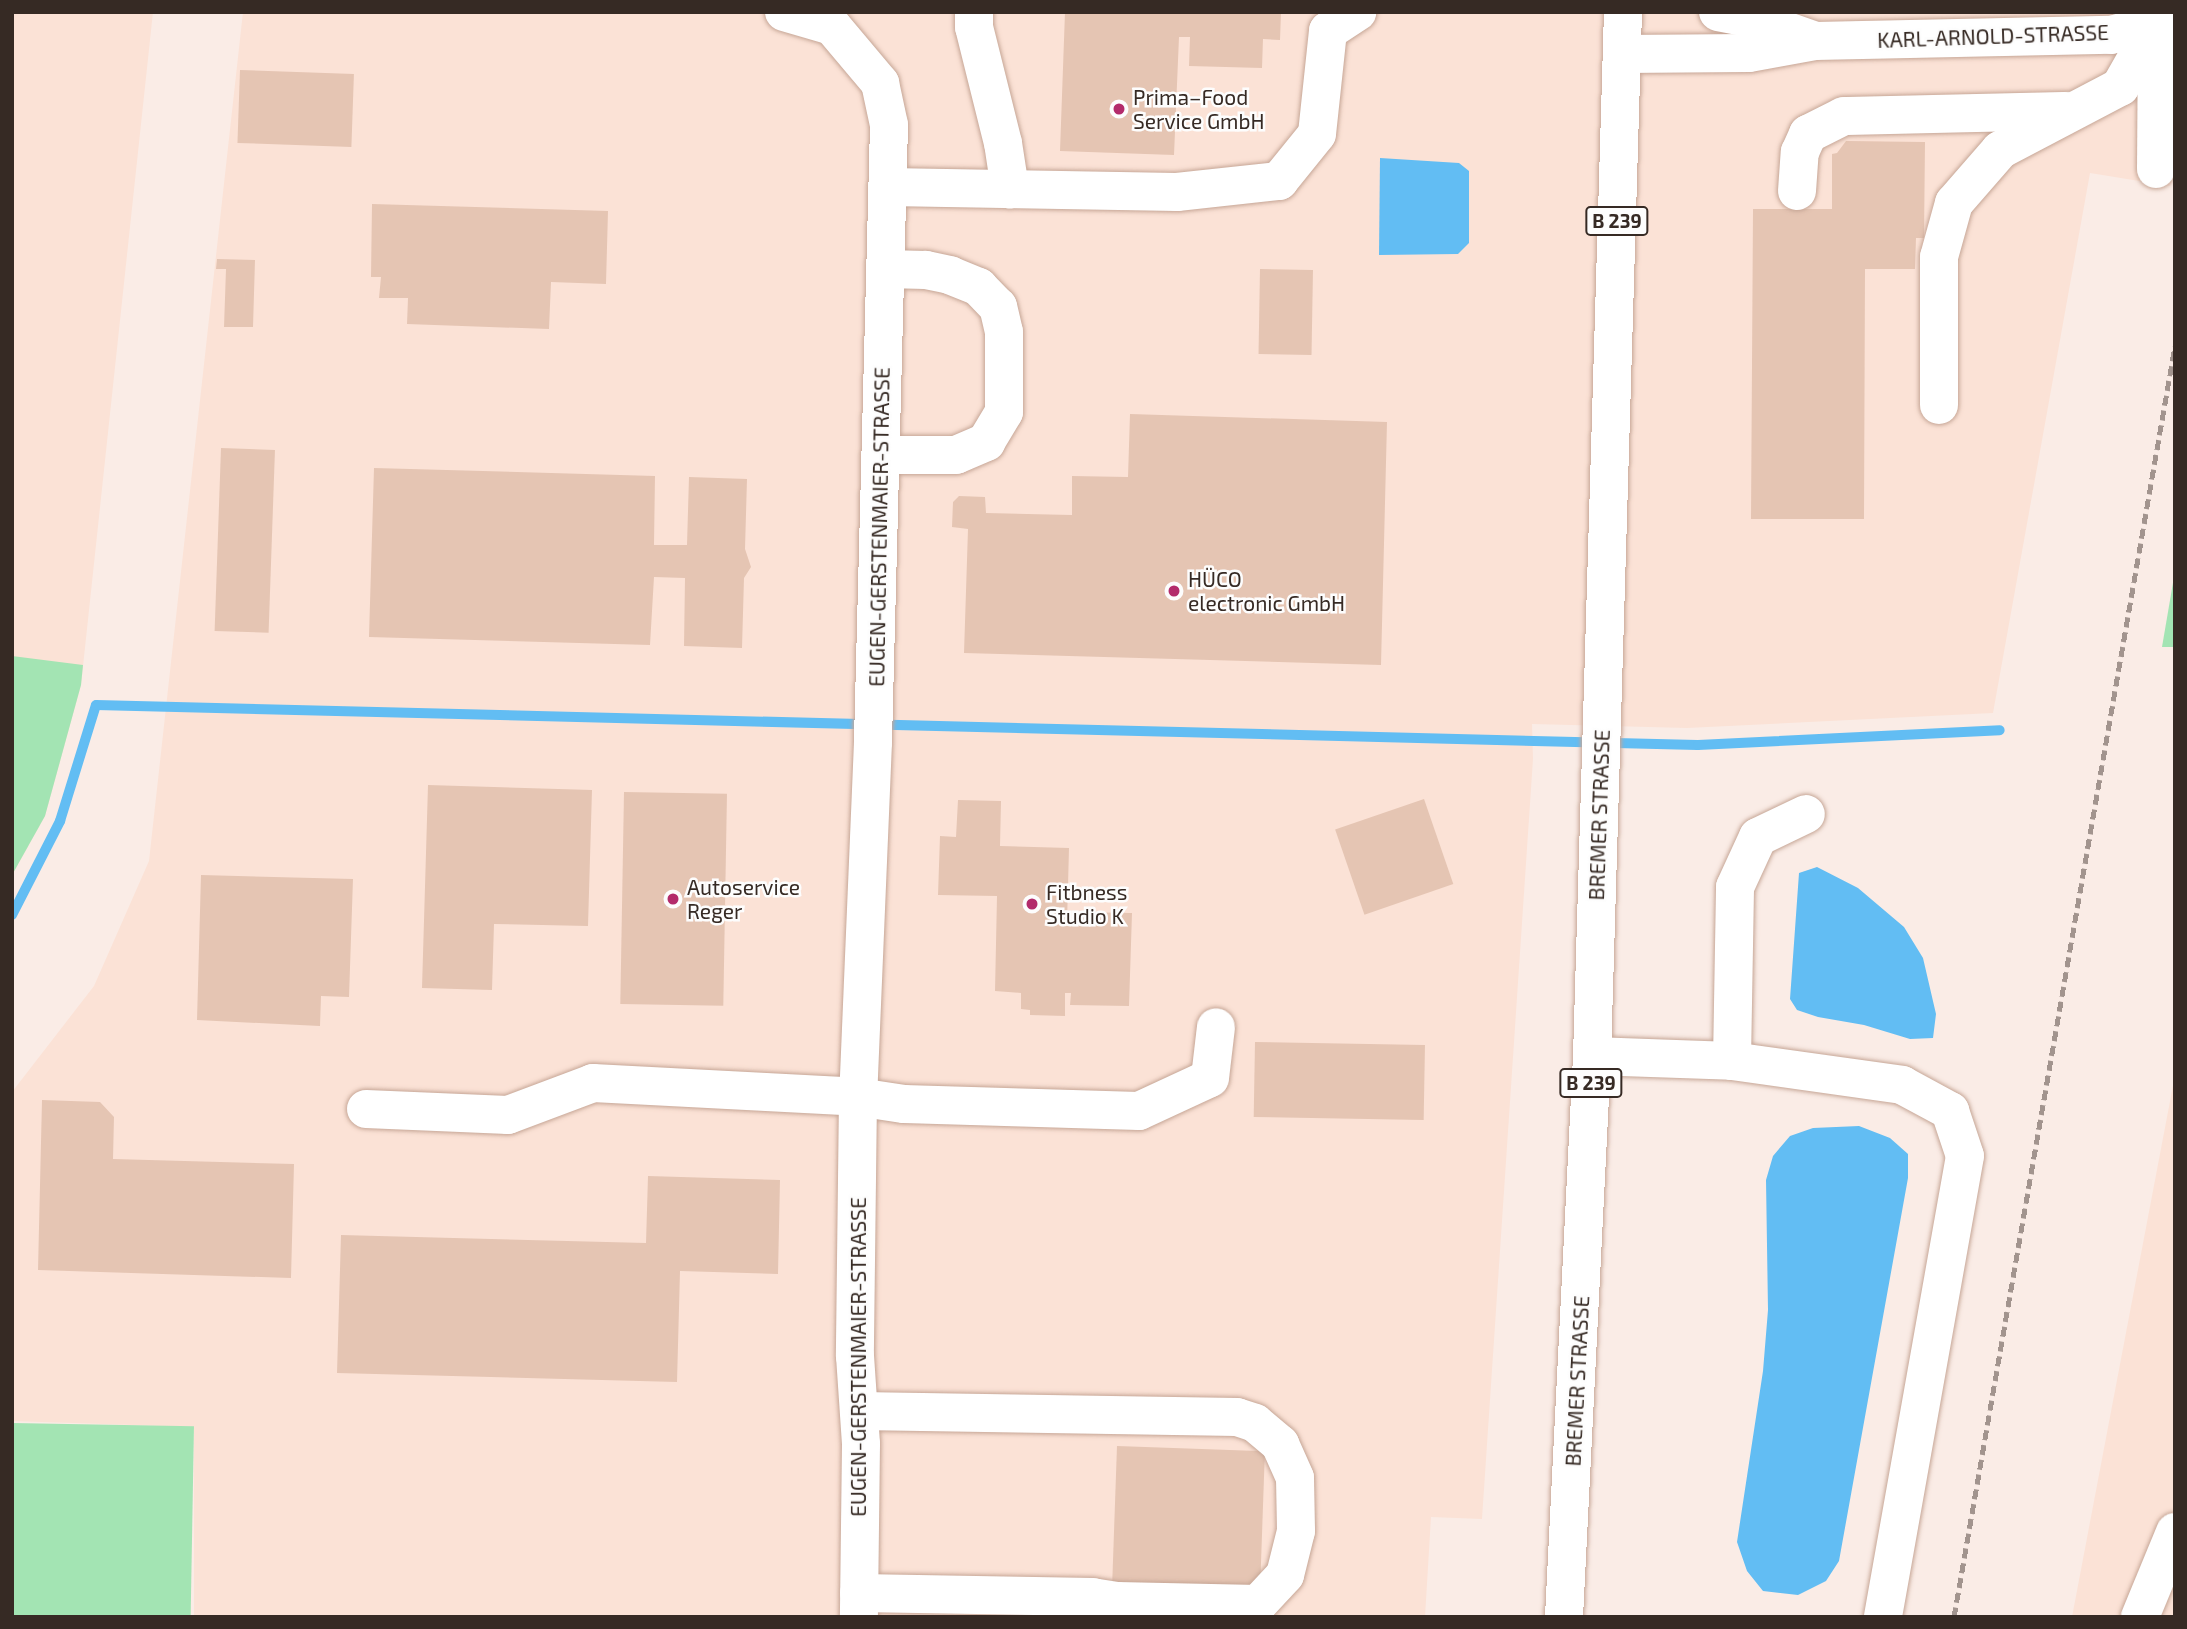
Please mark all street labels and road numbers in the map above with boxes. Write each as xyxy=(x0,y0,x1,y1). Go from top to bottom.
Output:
street label: KARL-ARNOLD-STRASSE xyxy=(1877,19,2109,53)
road number: B 239 xyxy=(1584,206,1650,236)
street label: EUGEN-GERSTENMAIER-STRASSE xyxy=(864,367,894,687)
street label: BREMER STRASSE xyxy=(1583,729,1615,901)
road number: B 239 xyxy=(1558,1068,1624,1098)
street label: EUGEN-GERSTENMAIER-STRASSE xyxy=(845,1197,871,1517)
street label: BREMER STRASSE xyxy=(1560,1295,1594,1467)

